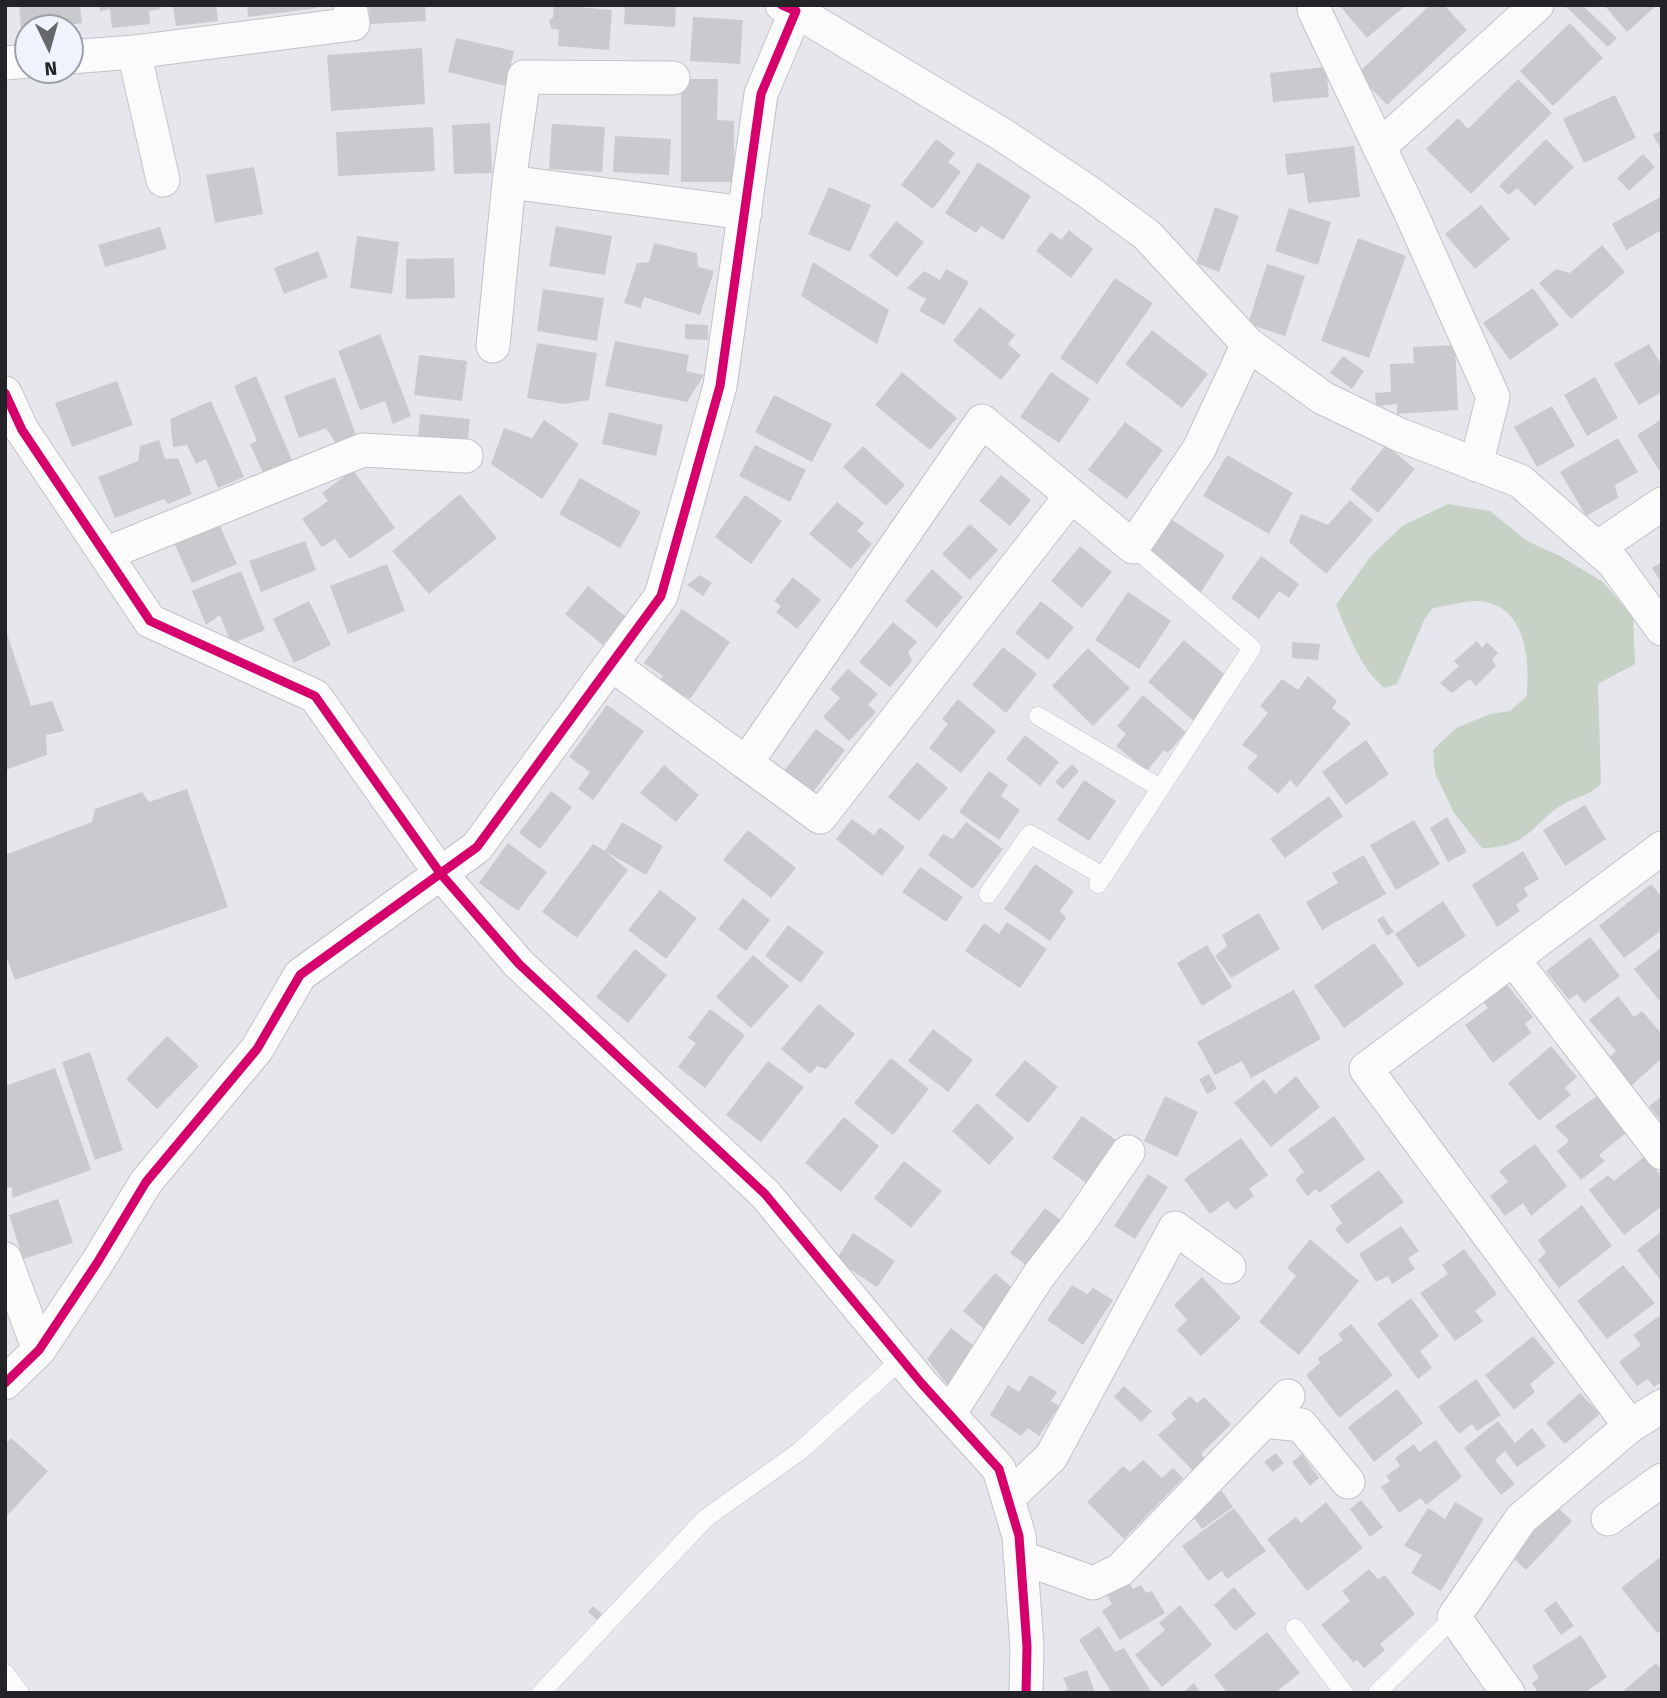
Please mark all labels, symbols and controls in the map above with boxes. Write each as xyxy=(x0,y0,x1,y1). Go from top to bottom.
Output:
north arrow xyxy=(14,14,84,84)
text: N xyxy=(43,56,58,80)

